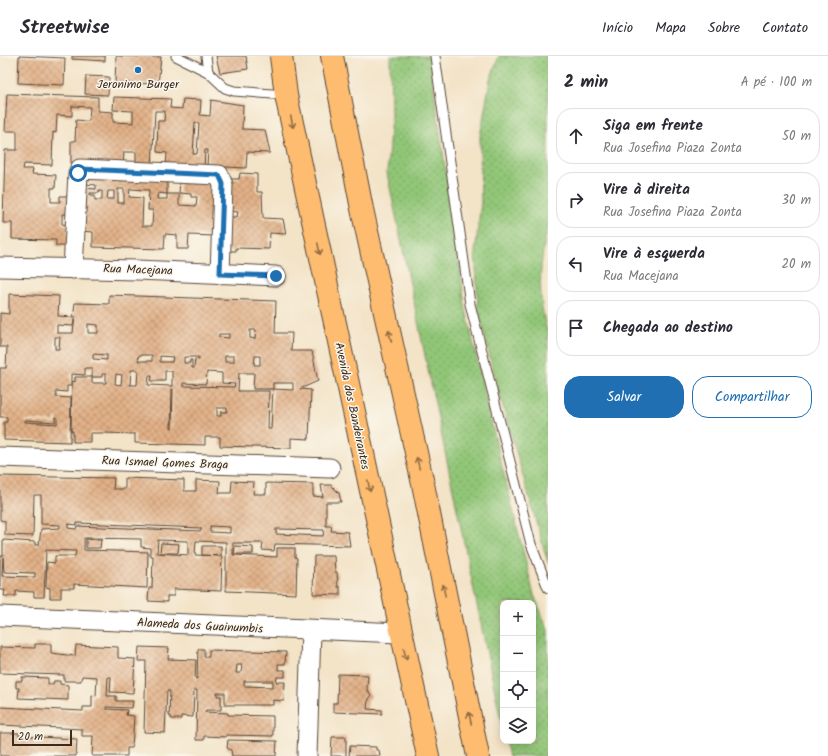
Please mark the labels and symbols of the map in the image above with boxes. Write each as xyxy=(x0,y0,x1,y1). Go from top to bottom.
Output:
marker: Jeronimo Burger xyxy=(133,65,143,75)
place label: Jeronimo Burger xyxy=(97,75,180,94)
one-way arrow xyxy=(288,115,296,128)
route start xyxy=(69,164,87,182)
one-way arrow xyxy=(315,242,323,255)
street label: Rua Macejana xyxy=(103,259,174,281)
route end xyxy=(267,267,285,285)
one-way arrow xyxy=(385,330,393,343)
street label: Avenida dos Bandeirantes xyxy=(329,341,375,471)
street label: Rua Ismael Gomes Braga xyxy=(101,451,229,475)
one-way arrow xyxy=(414,457,422,470)
one-way arrow xyxy=(365,479,373,492)
one-way arrow xyxy=(440,584,448,597)
street label: Alameda dos Guainumbis xyxy=(137,613,263,639)
one-way arrow xyxy=(401,647,409,660)
one-way arrow xyxy=(466,712,474,725)
scale bar xyxy=(12,728,72,747)

